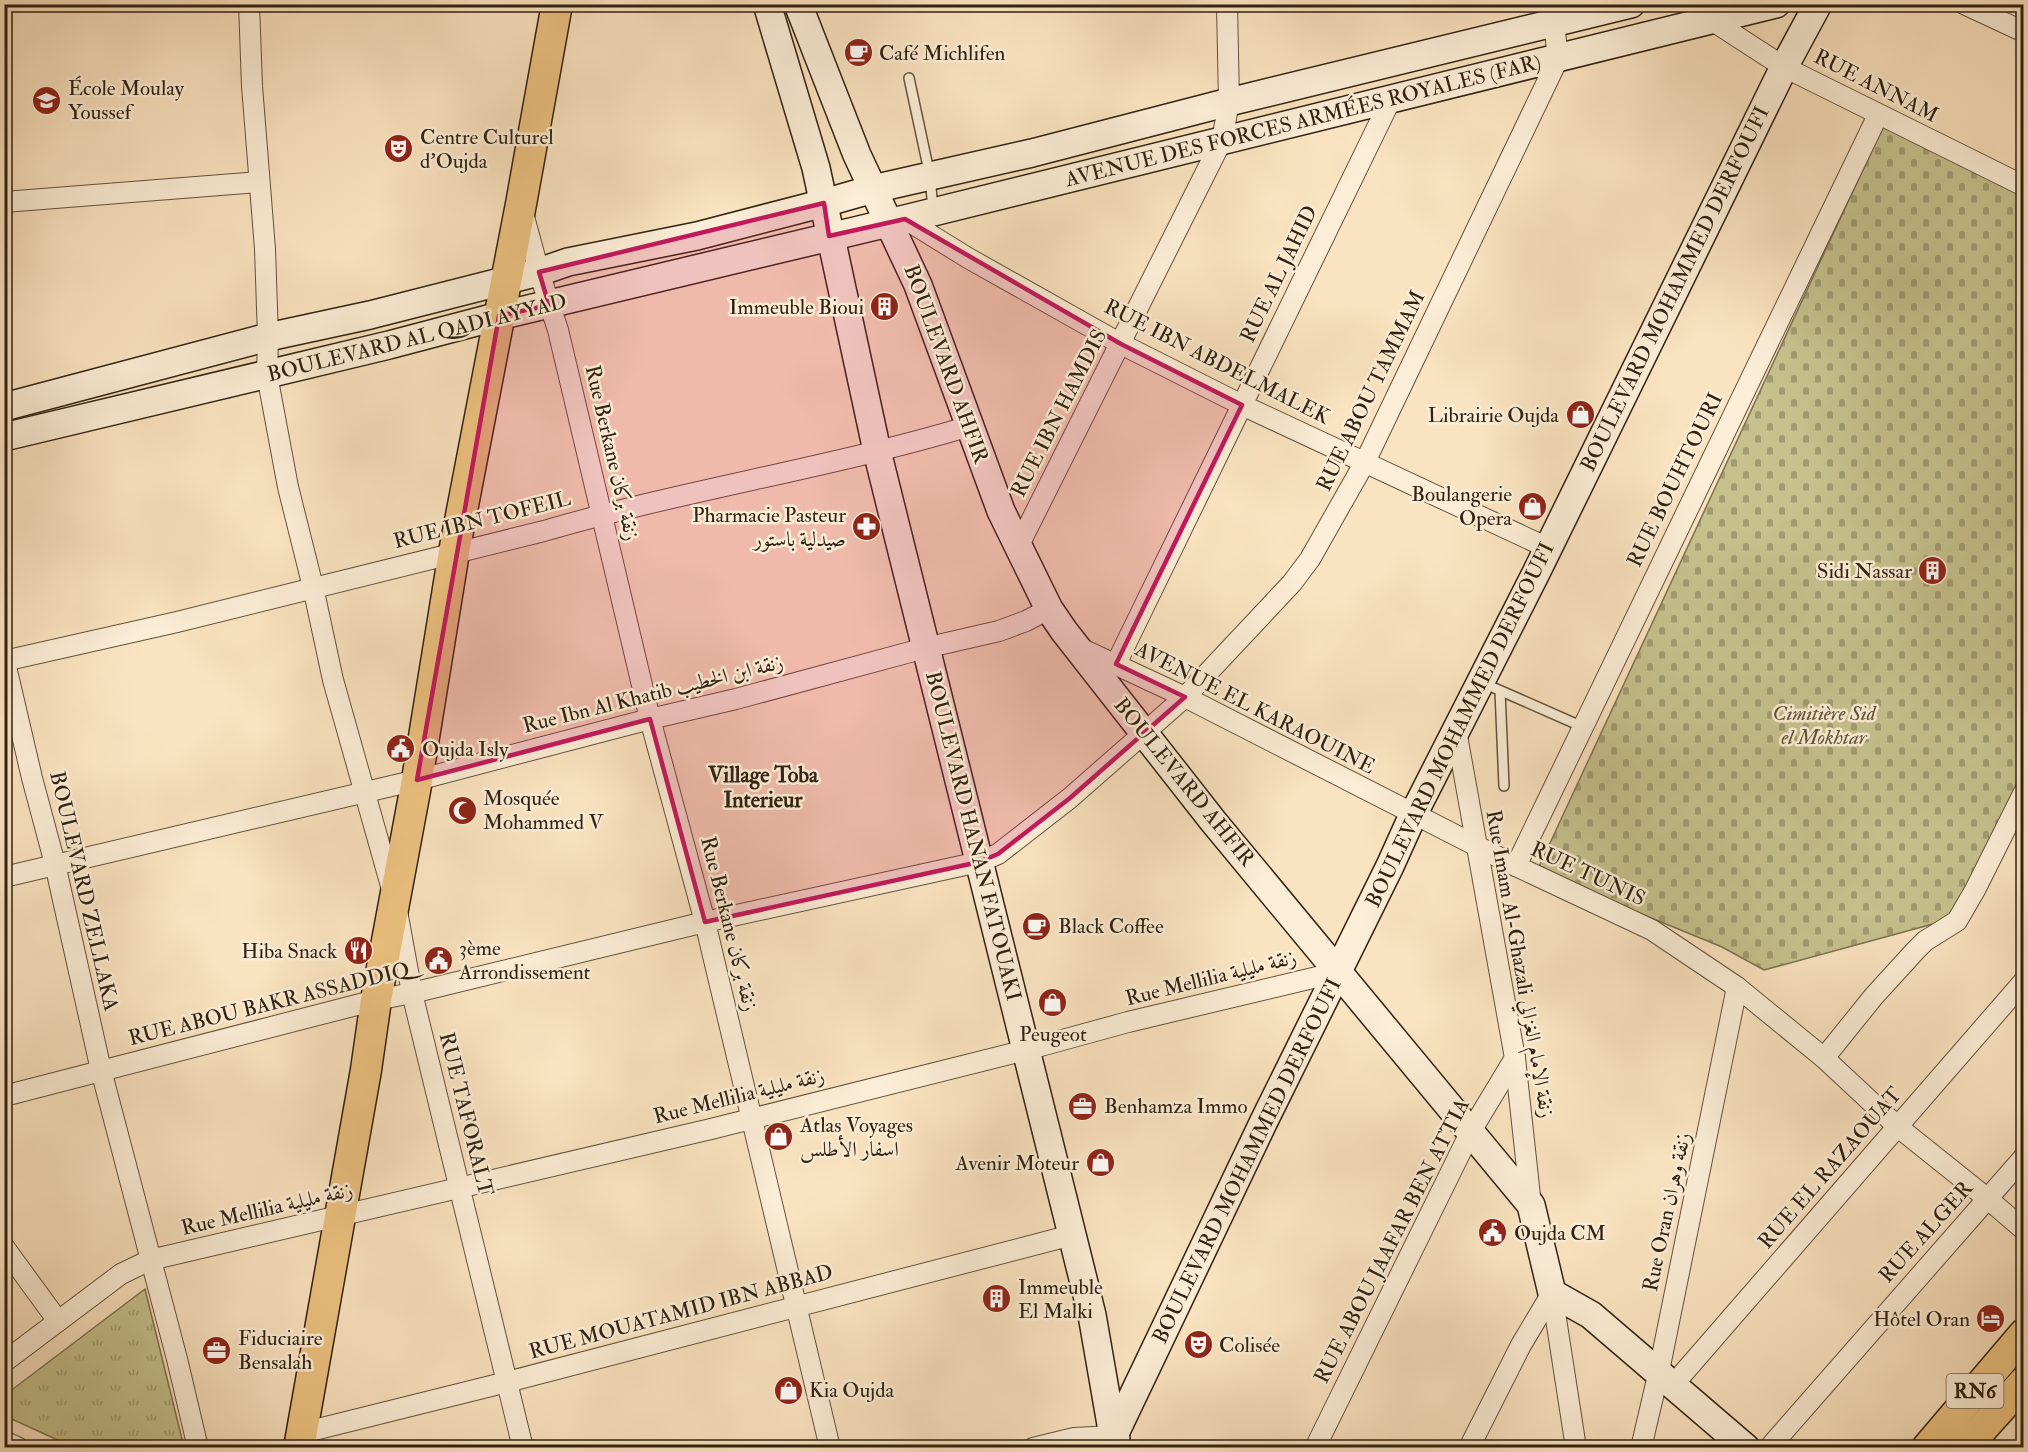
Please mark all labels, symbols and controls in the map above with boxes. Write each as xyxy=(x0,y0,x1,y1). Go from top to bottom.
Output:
cafe icon: Café Michlifen xyxy=(842,37,874,69)
place label: Café Michlifen xyxy=(879,40,1006,67)
street label: RUE ANNAM xyxy=(1809,43,1943,129)
street label: AVENUE DES FORCES ARMÉES ROYALES (FAR) xyxy=(1061,49,1544,194)
place label: École Moulay Youssef xyxy=(68,75,185,126)
school or university icon: École Moulay Youssef xyxy=(31,84,63,116)
street label: BOULEVARD MOHAMMED DERFOUFI xyxy=(1574,102,1776,476)
place label: Centre Culturel d'Oujda xyxy=(420,124,554,175)
theatre icon: Centre Culturel d'Oujda xyxy=(383,133,415,165)
street label: RUE AL JAHID xyxy=(1234,201,1324,347)
street label: BOULEVARD AHFIR xyxy=(898,261,995,468)
street label: RUE ABOU TAMMAM xyxy=(1311,286,1431,496)
street label: BOULEVARD AL QADI AYYAD xyxy=(265,288,569,388)
building icon: Immeuble Bioui xyxy=(869,291,901,323)
street label: RUE IBN ABDELMALEK xyxy=(1100,293,1335,431)
place label: Immeuble Bioui xyxy=(729,294,864,321)
street label: RUE IBN HAMDIS xyxy=(1005,324,1113,502)
street label: Rue Berkane زنقة بركان xyxy=(579,362,645,544)
street label: RUE BOUHTOURI xyxy=(1621,388,1729,572)
shop icon: Librairie Oujda xyxy=(1564,399,1596,431)
place label: Librairie Oujda xyxy=(1428,402,1559,429)
place label: Boulangerie Opera xyxy=(1411,481,1512,532)
street label: RUE IBN TOFEIL xyxy=(391,485,573,555)
shop icon: Boulangerie Opera xyxy=(1517,490,1549,522)
place label: Pharmacie Pasteur صيدلية باستور xyxy=(692,502,846,553)
pharmacy icon: Pharmacie Pasteur صيدلية باستور xyxy=(851,511,883,543)
street label: BOULEVARD MOHAMMED DERFOUFI xyxy=(1359,538,1561,912)
building icon: Sidi Nassar xyxy=(1917,555,1949,587)
place label: Sidi Nassar xyxy=(1817,558,1912,585)
street label: AVENUE EL KARAOUINE xyxy=(1130,635,1380,780)
street label: Rue Ibn Al Khatib زنقة ابن الخطيب xyxy=(520,649,786,739)
street label: BOULEVARD HANAN FATOUAKI xyxy=(919,668,1027,1004)
street label: BOULEVARD AHFIR xyxy=(1108,692,1261,873)
park label: Cimitière Sid el Mokhtar xyxy=(1773,700,1877,751)
public building icon: Oujda Isly xyxy=(385,733,417,765)
place label: Oujda Isly xyxy=(422,736,509,763)
district label: Village Toba Interieur xyxy=(707,761,819,814)
street label: BOULEVARD ZELLAKA xyxy=(43,768,125,1014)
place label: Mosquée Mohammed V xyxy=(483,785,605,836)
mosque icon: Mosquée Mohammed V xyxy=(446,794,478,826)
street label: Rue Imam Al-Ghazali زنقة الإمام الغزالي xyxy=(1476,808,1560,1121)
street label: Rue Berkane زنقة بركان xyxy=(694,834,764,1014)
street label: RUE TUNIS xyxy=(1526,836,1650,912)
cafe icon: Black Coffee xyxy=(1021,910,1053,942)
place label: Black Coffee xyxy=(1058,913,1164,940)
restaurant icon: Hiba Snack xyxy=(342,935,374,967)
place label: 3ème Arrondissement xyxy=(458,935,591,986)
place label: Hiba Snack xyxy=(241,938,337,965)
public building icon: 3ème Arrondissement xyxy=(422,944,454,976)
street label: Rue Mellilia زنقة مليلية xyxy=(1123,944,1299,1012)
street label: RUE ABOU BAKR ASSADDIQ xyxy=(126,953,425,1052)
street label: BOULEVARD MOHAMMED DERFOUFI xyxy=(1146,974,1348,1348)
shop icon: Peugeot xyxy=(1037,987,1069,1019)
place label: Peugeot xyxy=(1019,1021,1087,1048)
street label: RUE TAFORALT xyxy=(433,1029,499,1199)
street label: Rue Mellilia زنقة مليلية xyxy=(651,1062,827,1130)
street label: RUE EL RAZAOUAT xyxy=(1752,1081,1908,1254)
office icon: Benhamza Immo xyxy=(1067,1090,1099,1122)
place label: Benhamza Immo xyxy=(1104,1093,1248,1120)
street label: RUE ABOU JAAFAR BEN ATTIA xyxy=(1308,1094,1476,1388)
place label: Atlas Voyages اسفار الأطلس xyxy=(799,1112,913,1163)
shop icon: Atlas Voyages اسفار الأطلس xyxy=(763,1121,795,1153)
street label: Rue Oran زنقة وهران xyxy=(1637,1130,1697,1294)
shop icon: Avenir Moteur xyxy=(1084,1147,1116,1179)
place label: Avenir Moteur xyxy=(955,1150,1079,1177)
street label: RUE ALGER xyxy=(1873,1175,1979,1289)
street label: Rue Mellilia زنقة مليلية xyxy=(179,1176,355,1242)
public building icon: Oujda CM xyxy=(1477,1217,1509,1249)
place label: Oujda CM xyxy=(1514,1220,1606,1247)
street label: RUE MOUATAMID IBN ABBAD xyxy=(526,1258,836,1366)
place label: Immeuble El Malki xyxy=(1018,1274,1103,1325)
building icon: Immeuble El Malki xyxy=(981,1283,1013,1315)
hotel icon: Hôtel Oran xyxy=(1975,1303,2007,1335)
place label: Hôtel Oran xyxy=(1873,1306,1970,1333)
place label: Fiduciaire Bensalah xyxy=(238,1325,323,1376)
theatre icon: Colisée xyxy=(1182,1329,1214,1361)
place label: Colisée xyxy=(1219,1332,1280,1359)
office icon: Fiduciaire Bensalah xyxy=(201,1334,233,1366)
shop icon: Kia Oujda xyxy=(772,1374,804,1406)
road number: RN6 xyxy=(1946,1374,2004,1408)
place label: Kia Oujda xyxy=(809,1377,894,1404)

